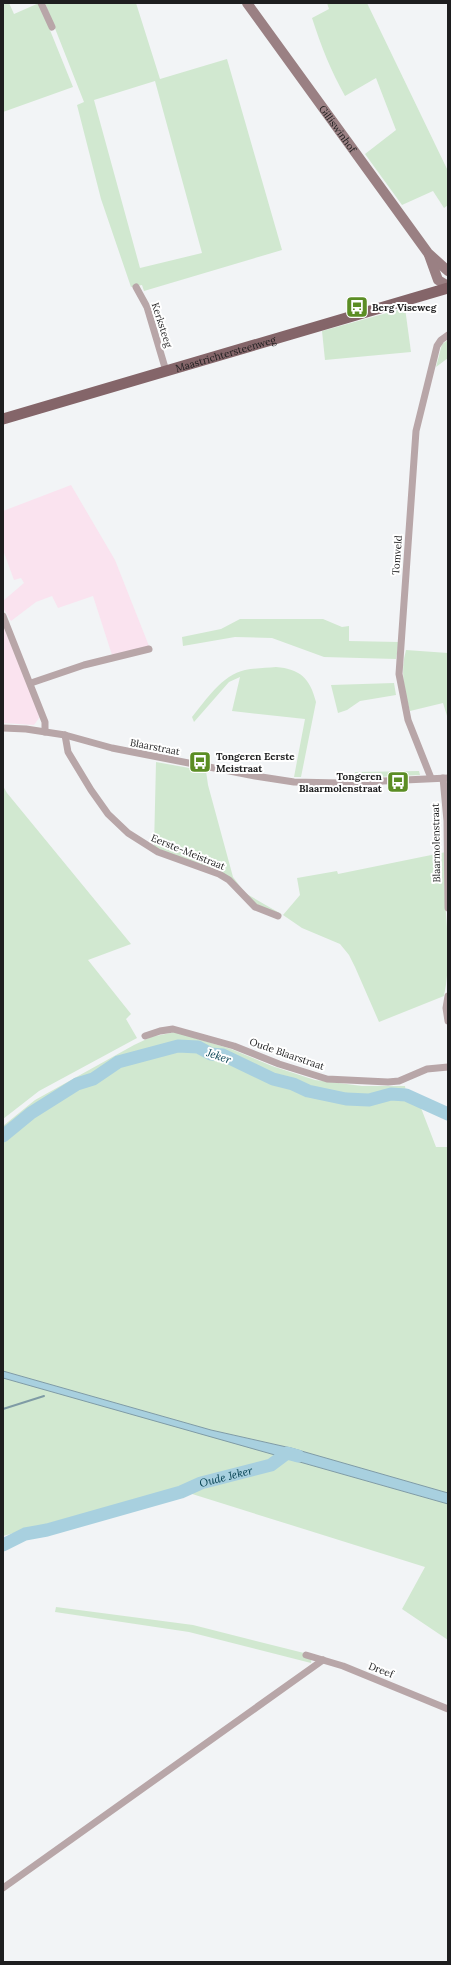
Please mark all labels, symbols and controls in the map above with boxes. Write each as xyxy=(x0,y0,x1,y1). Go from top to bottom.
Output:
street label: Gilliswinhof xyxy=(316,102,360,155)
bus stop icon: Berg Viseweg xyxy=(344,294,370,320)
street label: Kerksteeg xyxy=(149,301,176,350)
place label: Berg Viseweg xyxy=(372,301,437,314)
street label: Maastrichtersteenweg xyxy=(174,332,278,374)
street label: Tomveld xyxy=(389,535,405,575)
street label: Blaarstraat xyxy=(129,736,181,758)
bus stop icon: Tongeren Eerste Meistraat xyxy=(187,749,213,775)
place label: Tongeren Eerste Meistraat xyxy=(216,750,295,775)
bus stop icon: Tongeren Blaarmolenstraat xyxy=(385,769,411,795)
place label: Tongeren Blaarmolenstraat xyxy=(299,770,383,795)
street label: Blaarmolenstraat xyxy=(429,803,443,883)
street label: Eerste-Meistraat xyxy=(149,831,227,873)
street label: Oude Blaarstraat xyxy=(248,1035,326,1073)
water label: Jeker xyxy=(204,1045,234,1067)
water label: Oude Jeker xyxy=(198,1463,255,1490)
street label: Dreef xyxy=(367,1659,396,1681)

